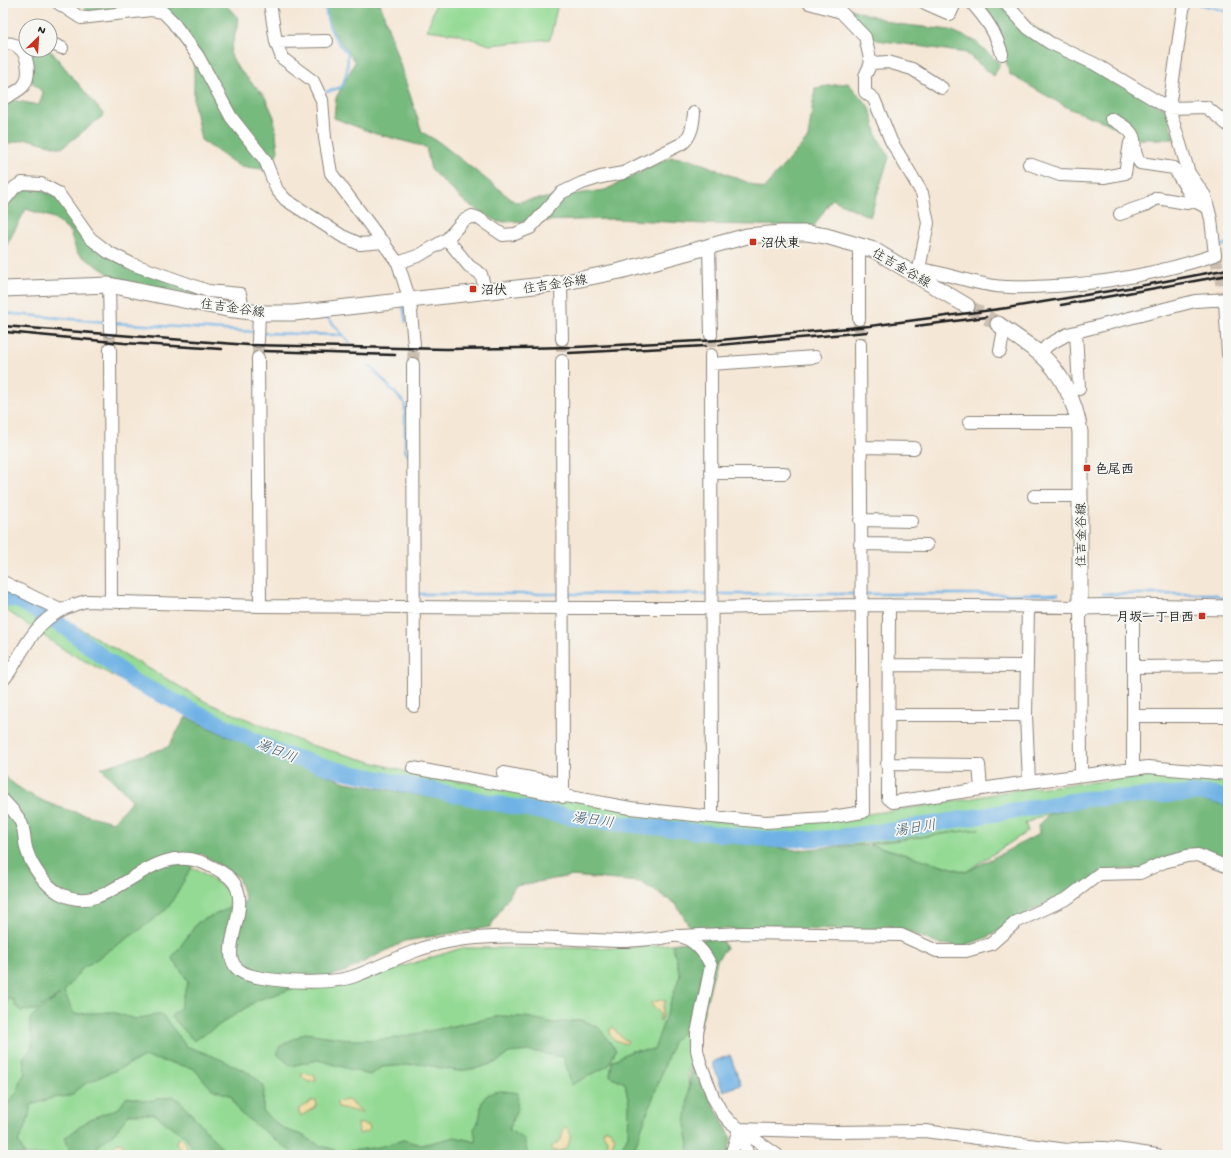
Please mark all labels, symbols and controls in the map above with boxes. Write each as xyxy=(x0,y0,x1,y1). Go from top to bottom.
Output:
north arrow xyxy=(18,18,58,58)
text: N xyxy=(36,24,47,38)
place label: 沼伏東 xyxy=(761,236,800,252)
marker: 沼伏東 xyxy=(748,237,758,247)
street label: 住吉金谷線 xyxy=(869,246,934,292)
street label: 住吉金谷線 xyxy=(522,273,590,298)
place label: 沼伏 xyxy=(481,283,507,299)
marker: 沼伏 xyxy=(468,284,478,294)
street label: 住吉金谷線 xyxy=(199,298,267,322)
place label: 色尾西 xyxy=(1095,462,1134,478)
marker: 色尾西 xyxy=(1082,463,1092,473)
street label: 住吉金谷線 xyxy=(1075,502,1090,568)
place label: 月坂一丁目西 xyxy=(1116,610,1194,626)
marker: 月坂一丁目西 xyxy=(1197,611,1207,621)
water label: 湯日川 xyxy=(253,737,299,768)
water label: 湯日川 xyxy=(571,810,615,833)
water label: 湯日川 xyxy=(893,818,937,841)

